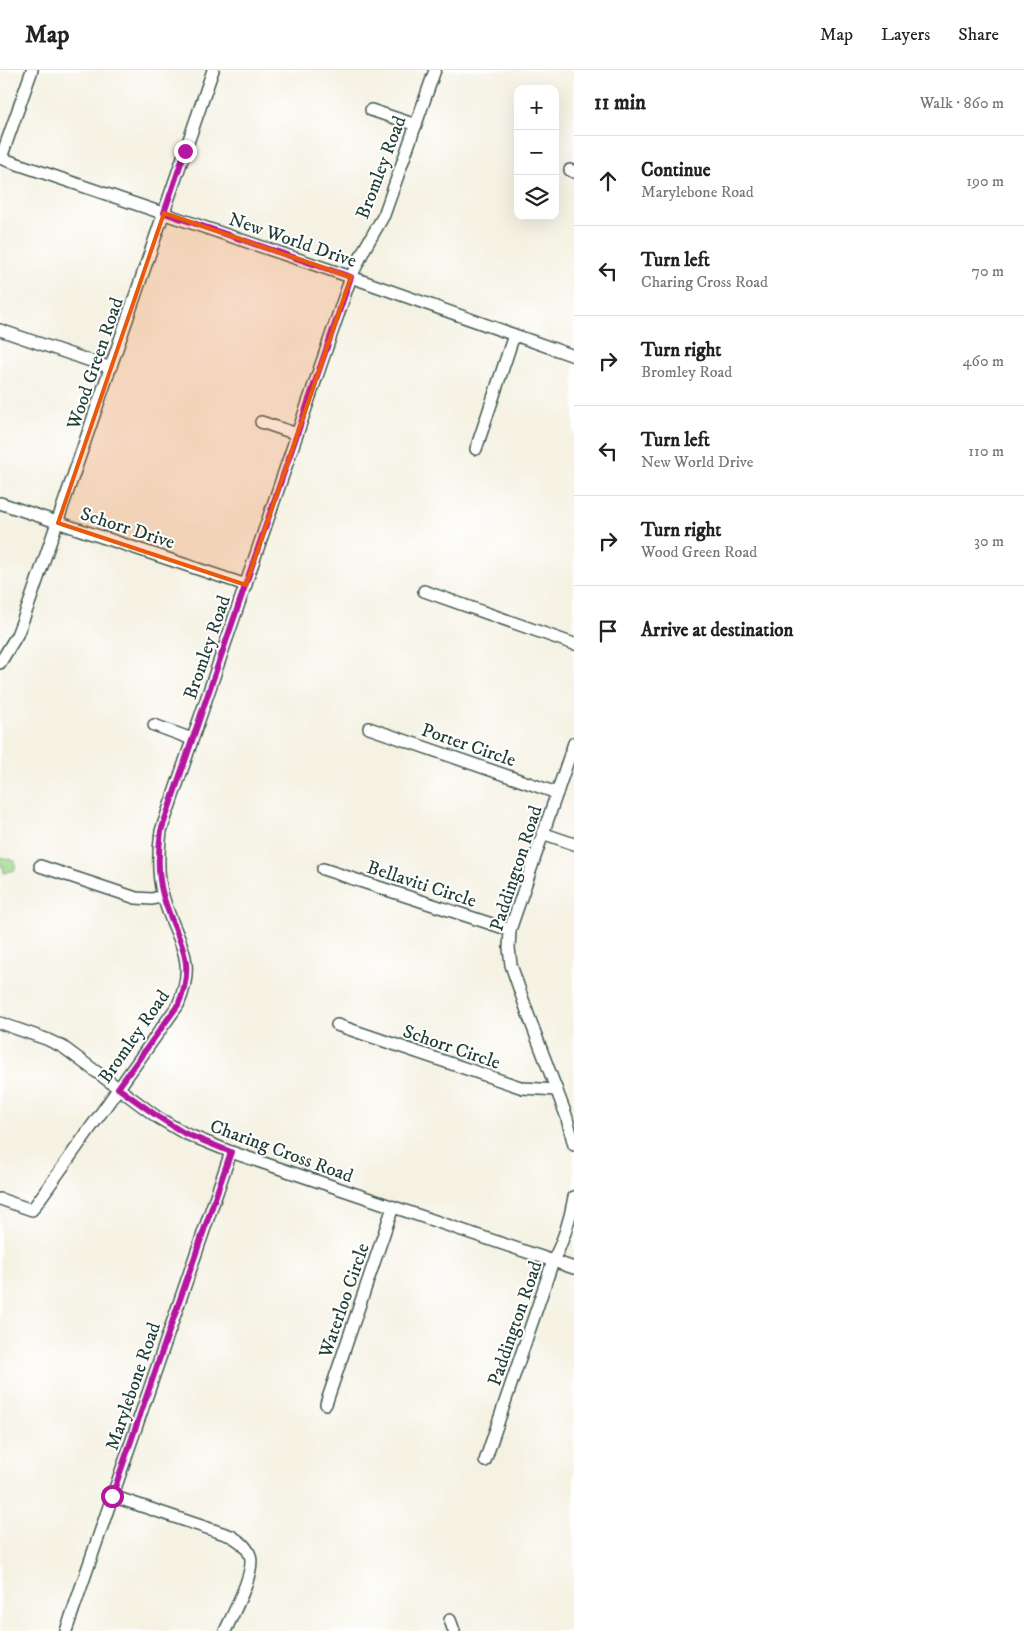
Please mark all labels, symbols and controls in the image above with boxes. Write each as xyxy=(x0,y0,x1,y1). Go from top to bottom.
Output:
text: Map xyxy=(25,20,69,50)
text: Map xyxy=(820,24,853,46)
text: Layers xyxy=(881,24,930,46)
text: Share xyxy=(958,24,999,46)
map controls xyxy=(514,85,559,220)
button: + xyxy=(514,85,559,130)
text: 11 min xyxy=(594,90,646,116)
text: Walk · 860 m xyxy=(920,93,1004,113)
street label: Bromley Road xyxy=(351,112,412,222)
button: − xyxy=(514,130,559,175)
route end xyxy=(174,140,197,163)
text: Continue xyxy=(641,159,711,182)
icon: ahead xyxy=(594,167,622,195)
text: 190 m xyxy=(966,171,1004,191)
button: layers xyxy=(514,175,559,220)
text: Marylebone Road xyxy=(641,182,754,202)
street label: New World Drive xyxy=(226,208,359,273)
text: Turn left xyxy=(641,249,710,272)
icon: left xyxy=(594,257,622,285)
text: 70 m xyxy=(972,261,1004,281)
text: Charing Cross Road xyxy=(641,272,768,292)
street label: Wood Green Road xyxy=(62,294,129,433)
text: Turn right xyxy=(641,339,721,362)
icon: right xyxy=(594,347,622,375)
text: 460 m xyxy=(962,351,1004,371)
text: Bromley Road xyxy=(641,362,732,382)
text: Turn left xyxy=(641,429,710,452)
icon: left xyxy=(594,437,622,465)
text: 110 m xyxy=(968,441,1004,461)
text: New World Drive xyxy=(641,452,753,472)
street label: Schorr Drive xyxy=(77,502,178,555)
text: Turn right xyxy=(641,519,721,542)
icon: right xyxy=(594,527,622,555)
text: 30 m xyxy=(974,531,1004,551)
text: Wood Green Road xyxy=(641,542,757,562)
street label: Bromley Road xyxy=(179,592,236,703)
icon: arrive xyxy=(594,617,622,645)
text: Arrive at destination xyxy=(641,619,793,642)
street label: Porter Circle xyxy=(418,719,519,772)
street label: Paddington Road xyxy=(485,802,548,934)
street label: Bellaviti Circle xyxy=(364,856,479,913)
street label: Bromley Road xyxy=(94,985,175,1088)
street label: Schorr Circle xyxy=(400,1020,503,1075)
street label: Charing Cross Road xyxy=(207,1115,357,1188)
street label: Waterloo Circle xyxy=(314,1240,375,1362)
street label: Paddington Road xyxy=(483,1257,548,1389)
street label: Marylebone Road xyxy=(101,1319,166,1454)
route start xyxy=(101,1485,124,1508)

